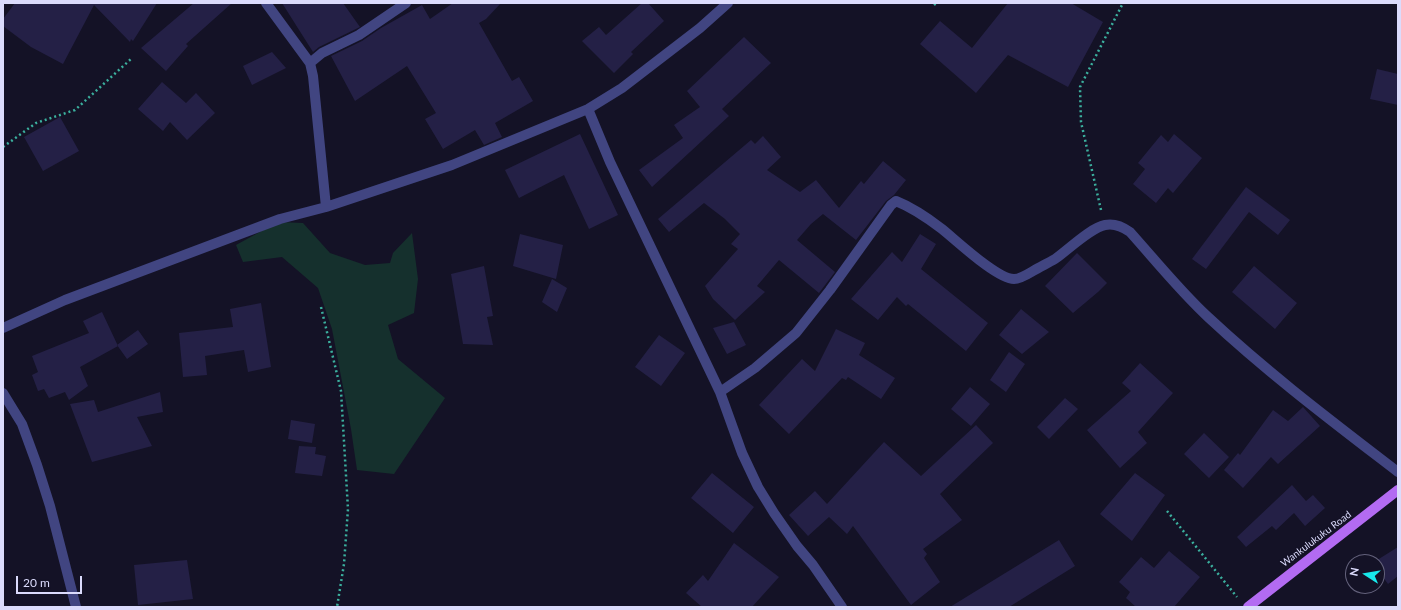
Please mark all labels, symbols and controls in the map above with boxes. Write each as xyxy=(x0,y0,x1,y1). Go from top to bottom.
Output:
street label: Wankulukuku Road xyxy=(1278,509,1354,569)
north arrow xyxy=(1345,554,1385,594)
text: N xyxy=(1347,566,1361,577)
scale bar xyxy=(18,568,84,594)
text: 20 m xyxy=(23,575,50,590)

